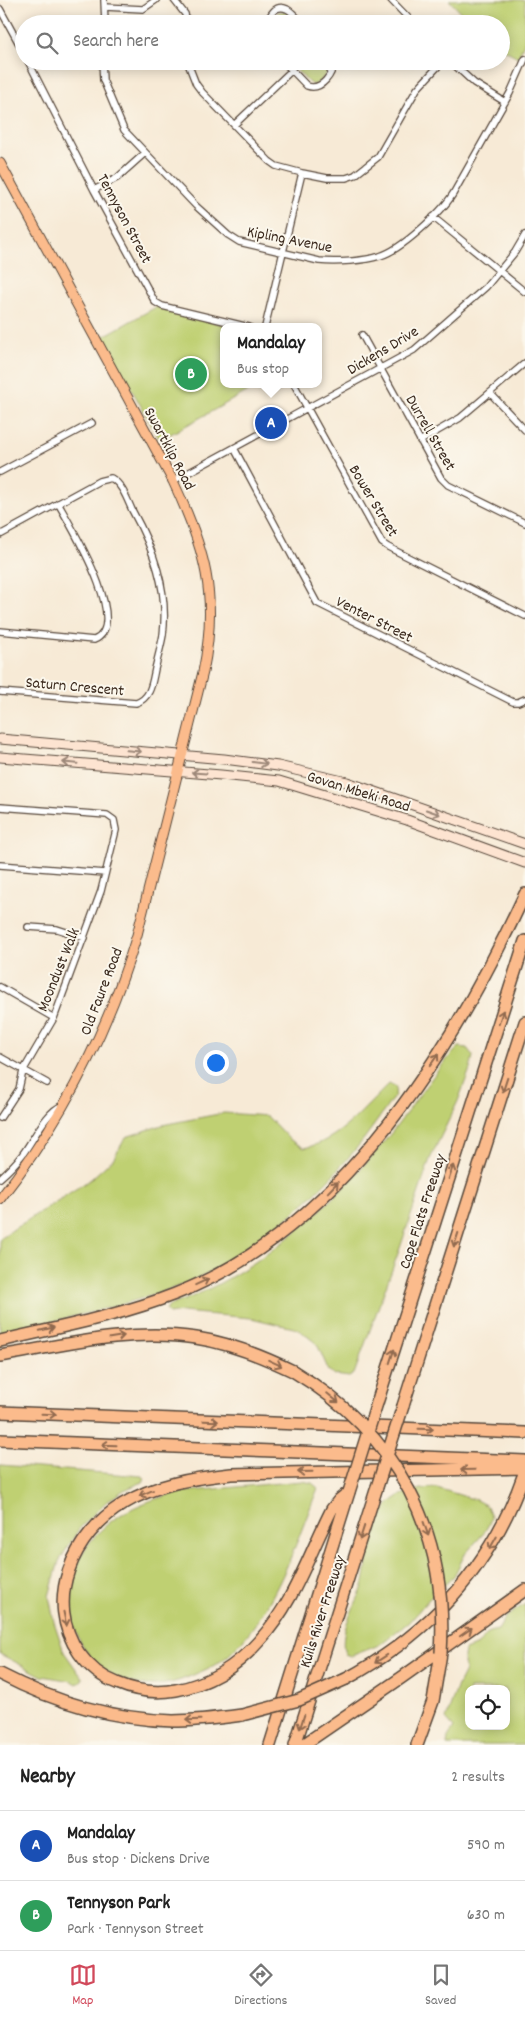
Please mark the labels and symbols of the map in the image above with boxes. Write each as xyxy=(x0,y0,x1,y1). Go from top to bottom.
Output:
street label: Tennyson Street xyxy=(91,170,157,268)
street label: Kipling Avenue xyxy=(245,221,334,260)
street label: Dickens Drive xyxy=(343,321,423,382)
pin: B xyxy=(175,355,207,393)
street label: Durrell Street xyxy=(399,391,461,476)
street label: Swartklip Road xyxy=(137,404,200,495)
pin: A xyxy=(255,404,287,442)
street label: Bower Street xyxy=(342,461,404,542)
street label: Venter Street xyxy=(331,591,416,649)
street label: Saturn Crescent xyxy=(25,672,125,703)
one-way arrow xyxy=(126,746,142,756)
one-way arrow xyxy=(62,758,78,768)
one-way arrow xyxy=(252,759,268,769)
street label: Govan Mbeki Road xyxy=(304,766,413,819)
one-way arrow xyxy=(192,769,208,778)
one-way arrow xyxy=(425,808,440,817)
street label: Moondust Walk xyxy=(32,924,87,1015)
street label: Old Faure Road xyxy=(75,945,130,1039)
one-way arrow xyxy=(496,1009,506,1025)
your location xyxy=(203,1050,229,1076)
one-way arrow xyxy=(429,1053,439,1067)
one-way arrow xyxy=(500,1076,509,1092)
street label: Cape Flats Freeway xyxy=(394,1151,453,1272)
one-way arrow xyxy=(447,1164,457,1180)
one-way arrow xyxy=(327,1180,339,1193)
one-way arrow xyxy=(450,1231,460,1247)
one-way arrow xyxy=(194,1276,209,1286)
one-way arrow xyxy=(39,1324,55,1333)
one-way arrow xyxy=(109,1332,125,1342)
one-way arrow xyxy=(388,1349,397,1365)
one-way arrow xyxy=(267,1358,282,1368)
one-way arrow xyxy=(327,1392,340,1404)
one-way arrow xyxy=(40,1409,56,1419)
one-way arrow xyxy=(203,1416,219,1425)
one-way arrow xyxy=(418,1425,434,1434)
one-way arrow xyxy=(101,1440,117,1449)
one-way arrow xyxy=(460,1465,476,1475)
one-way arrow xyxy=(298,1467,314,1477)
one-way arrow xyxy=(139,1489,154,1499)
one-way arrow xyxy=(422,1520,432,1536)
one-way arrow xyxy=(357,1525,367,1541)
one-way arrow xyxy=(487,1536,497,1550)
street label: Kuils River Freeway xyxy=(294,1552,353,1671)
one-way arrow xyxy=(61,1611,70,1627)
one-way arrow xyxy=(459,1627,473,1637)
one-way arrow xyxy=(374,1654,388,1665)
one-way arrow xyxy=(297,1713,307,1729)
one-way arrow xyxy=(185,1715,201,1724)

